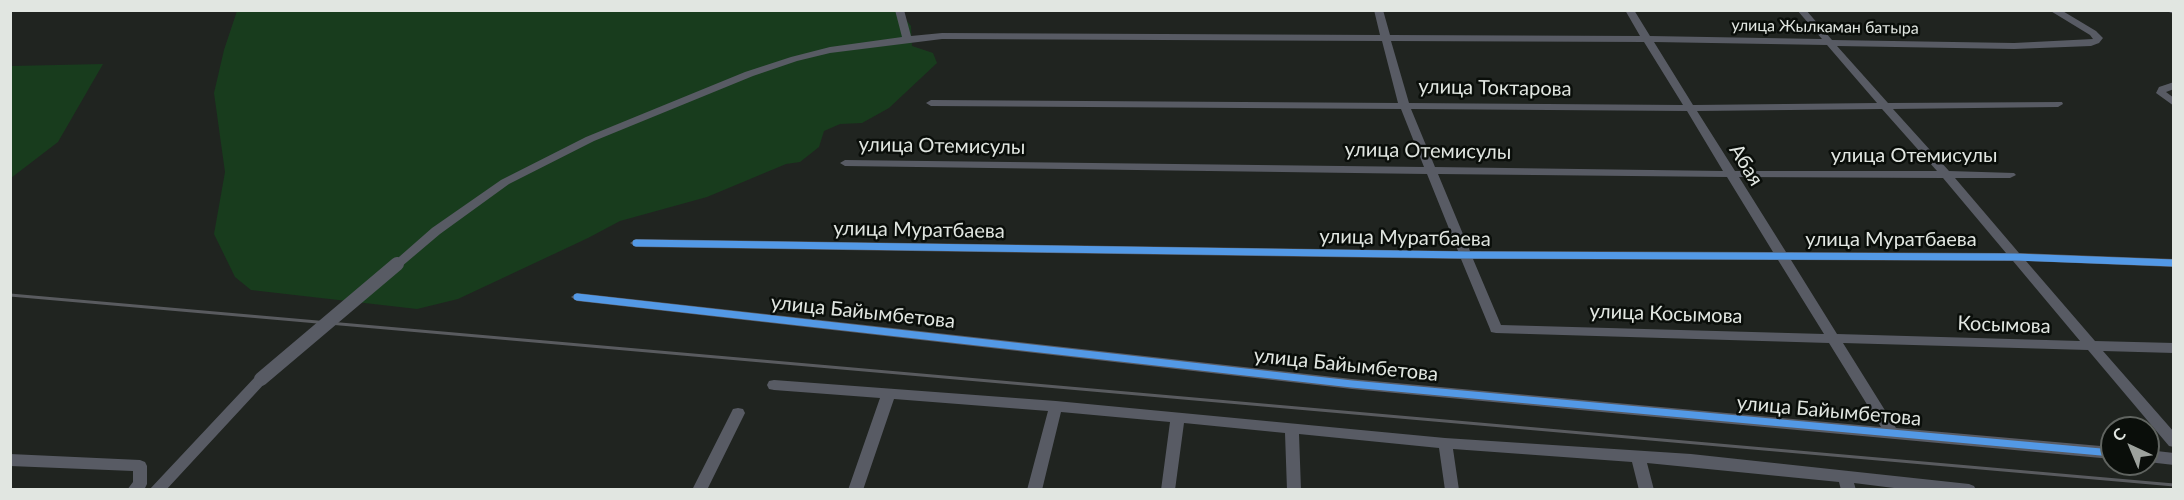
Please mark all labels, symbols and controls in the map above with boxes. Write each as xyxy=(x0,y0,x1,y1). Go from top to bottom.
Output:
street label: улица Жылкаман батыра xyxy=(1731,16,1919,38)
street label: улица Токтарова xyxy=(1418,75,1572,101)
street label: улица Отемисулы xyxy=(858,133,1026,159)
street label: улица Отемисулы xyxy=(1344,138,1512,164)
street label: Абая xyxy=(1724,140,1768,190)
street label: улица Отемисулы xyxy=(1831,144,1997,168)
street label: улица Муратбаева xyxy=(833,217,1005,243)
street label: улица Муратбаева xyxy=(1319,225,1491,251)
street label: улица Муратбаева xyxy=(1805,228,1977,252)
street label: улица Байымбетова xyxy=(770,290,956,334)
street label: улица Косымова xyxy=(1589,299,1743,329)
street label: Косымова xyxy=(1957,311,2051,339)
street label: улица Байымбетова xyxy=(1253,343,1439,387)
street label: улица Байымбетова xyxy=(1736,391,1922,431)
north arrow xyxy=(2100,416,2160,476)
text: С xyxy=(2108,424,2129,445)

